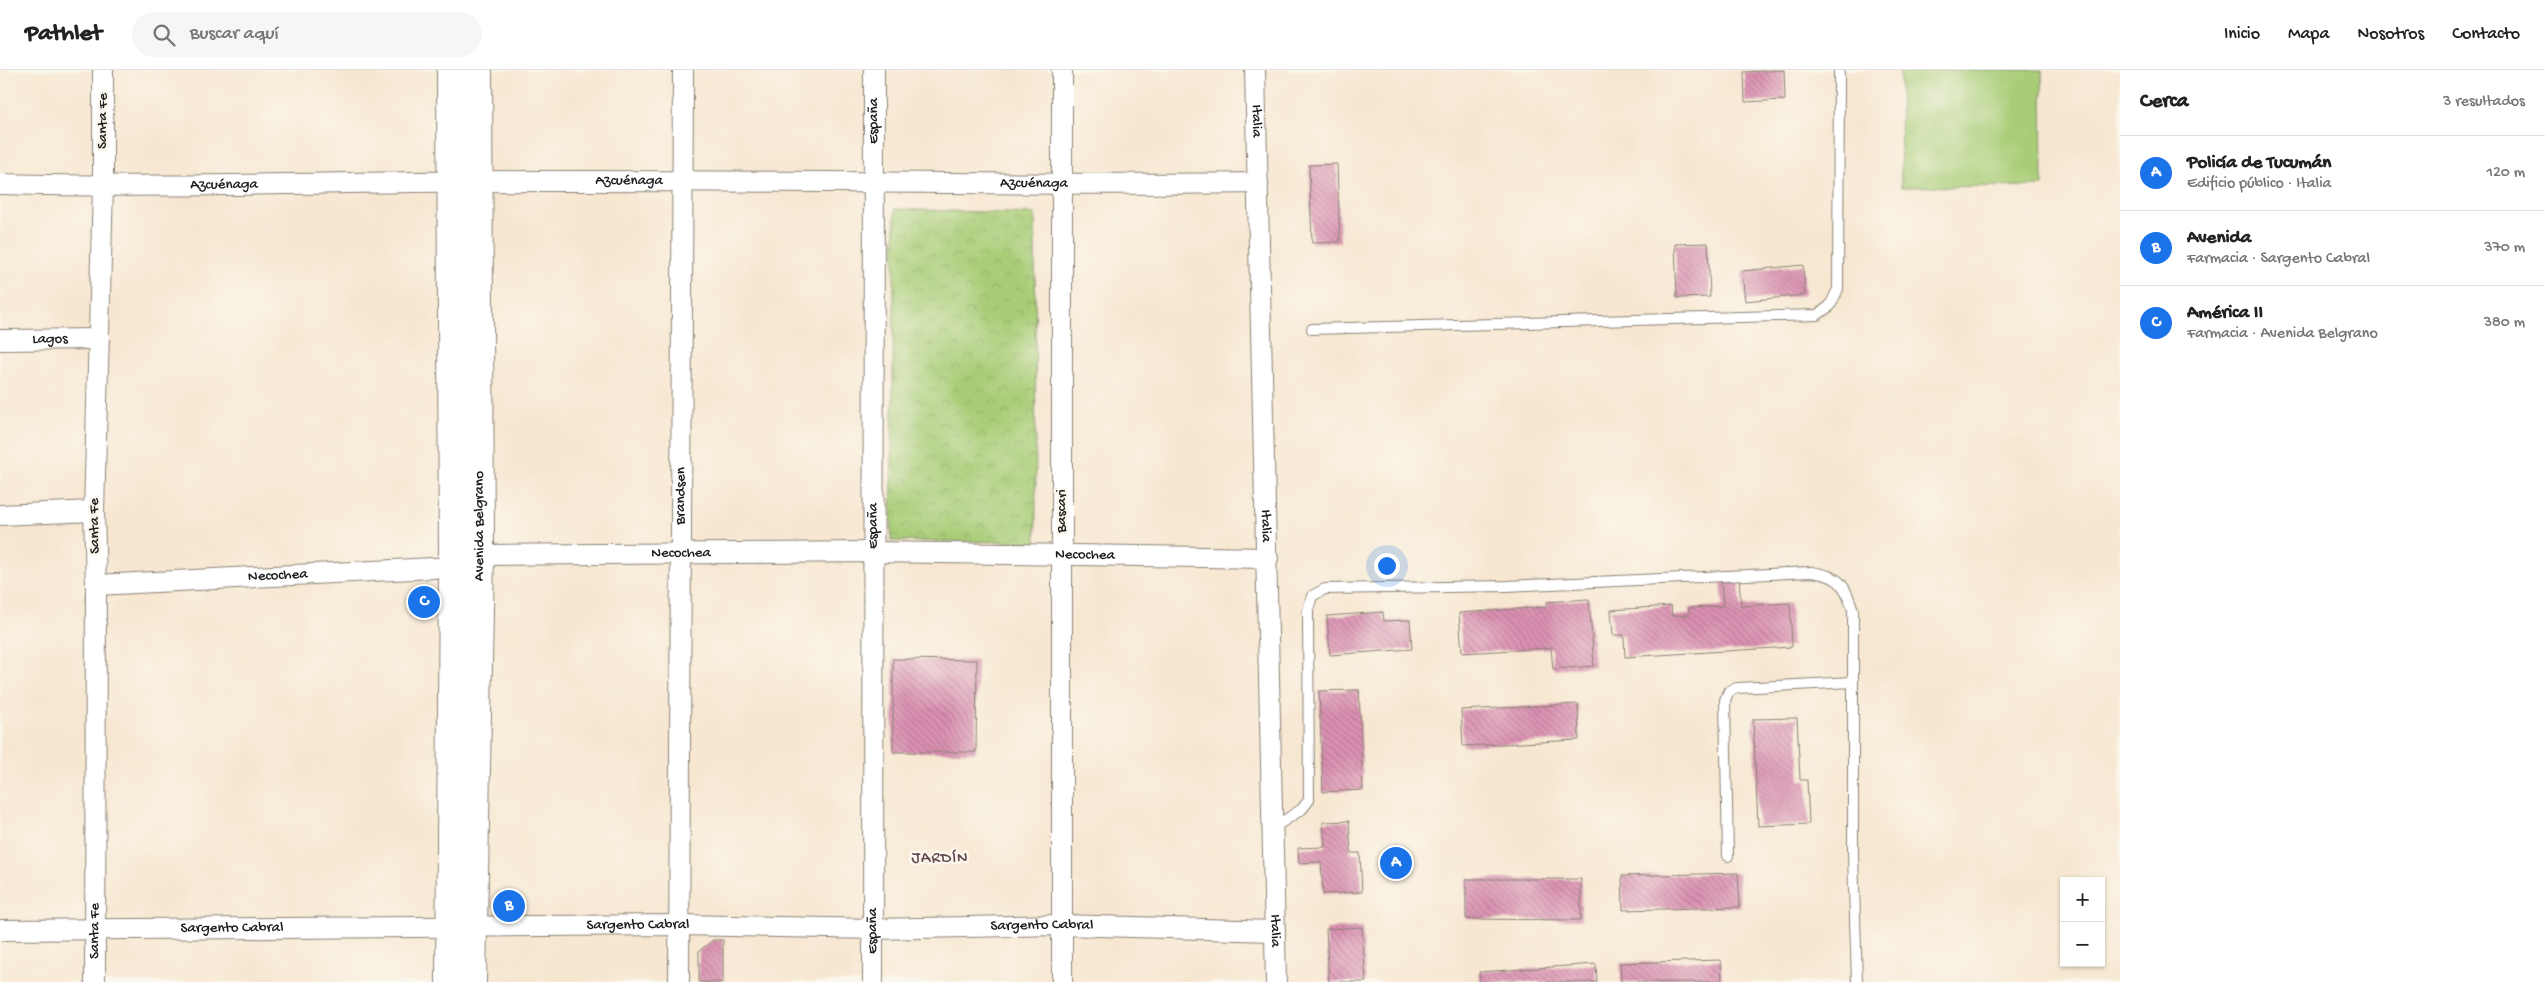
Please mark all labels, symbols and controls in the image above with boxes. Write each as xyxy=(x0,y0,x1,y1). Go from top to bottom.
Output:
search box xyxy=(132,12,482,57)
text: Pathlet xyxy=(25,20,102,49)
icon: search xyxy=(150,21,178,49)
text: Buscar aquí xyxy=(190,23,279,46)
text: Inicio xyxy=(2224,24,2260,45)
text: Mapa xyxy=(2288,24,2329,45)
text: Nosotros xyxy=(2357,24,2424,45)
text: Contacto xyxy=(2452,24,2520,45)
text: Cerca xyxy=(2140,90,2188,115)
street label: Santa Fe xyxy=(94,93,112,149)
text: 3 resultados xyxy=(2443,93,2525,112)
street label: España xyxy=(865,97,883,144)
street label: Italia xyxy=(1247,104,1266,138)
text: Policía de Tucumán xyxy=(2187,152,2331,175)
text: A xyxy=(2151,164,2161,183)
text: 120 m xyxy=(2486,164,2525,183)
street label: Azcuénaga xyxy=(595,172,664,190)
street label: Azcuénaga xyxy=(1000,174,1069,193)
text: Edificio público · Italia xyxy=(2187,175,2331,194)
street label: Azcuénaga xyxy=(190,176,259,194)
text: Avenida xyxy=(2187,227,2251,250)
text: B xyxy=(2152,239,2160,258)
text: 370 m xyxy=(2484,239,2525,258)
text: Farmacia · Sargento Cabral xyxy=(2187,250,2370,269)
text: América II xyxy=(2187,302,2263,325)
text: C xyxy=(2152,314,2160,333)
text: 380 m xyxy=(2484,314,2525,333)
text: Farmacia · Avenida Belgrano xyxy=(2187,325,2378,344)
street label: Lagos xyxy=(32,330,68,349)
street label: Brandsen xyxy=(672,467,690,526)
street label: Avenida Belgrano xyxy=(471,471,489,581)
street label: Bascari xyxy=(1053,489,1071,534)
street label: Santa Fe xyxy=(86,498,104,554)
street label: España xyxy=(864,502,883,549)
street label: Italia xyxy=(1256,509,1275,543)
street label: Necochea xyxy=(651,544,712,563)
street label: Necochea xyxy=(1055,546,1116,565)
your location xyxy=(1374,553,1400,579)
street label: Necochea xyxy=(248,565,309,586)
pin: C xyxy=(408,583,440,621)
pin: A xyxy=(1380,844,1412,882)
district label: JARDÍN xyxy=(911,849,969,869)
map controls xyxy=(2060,877,2105,967)
button: + xyxy=(2060,877,2105,922)
pin: B xyxy=(493,887,525,925)
street label: Santa Fe xyxy=(86,903,104,959)
street label: España xyxy=(864,907,882,954)
street label: Italia xyxy=(1265,914,1284,948)
street label: Sargento Cabral xyxy=(586,916,690,935)
street label: Sargento Cabral xyxy=(990,916,1094,936)
street label: Sargento Cabral xyxy=(180,919,283,938)
button: − xyxy=(2060,922,2105,967)

